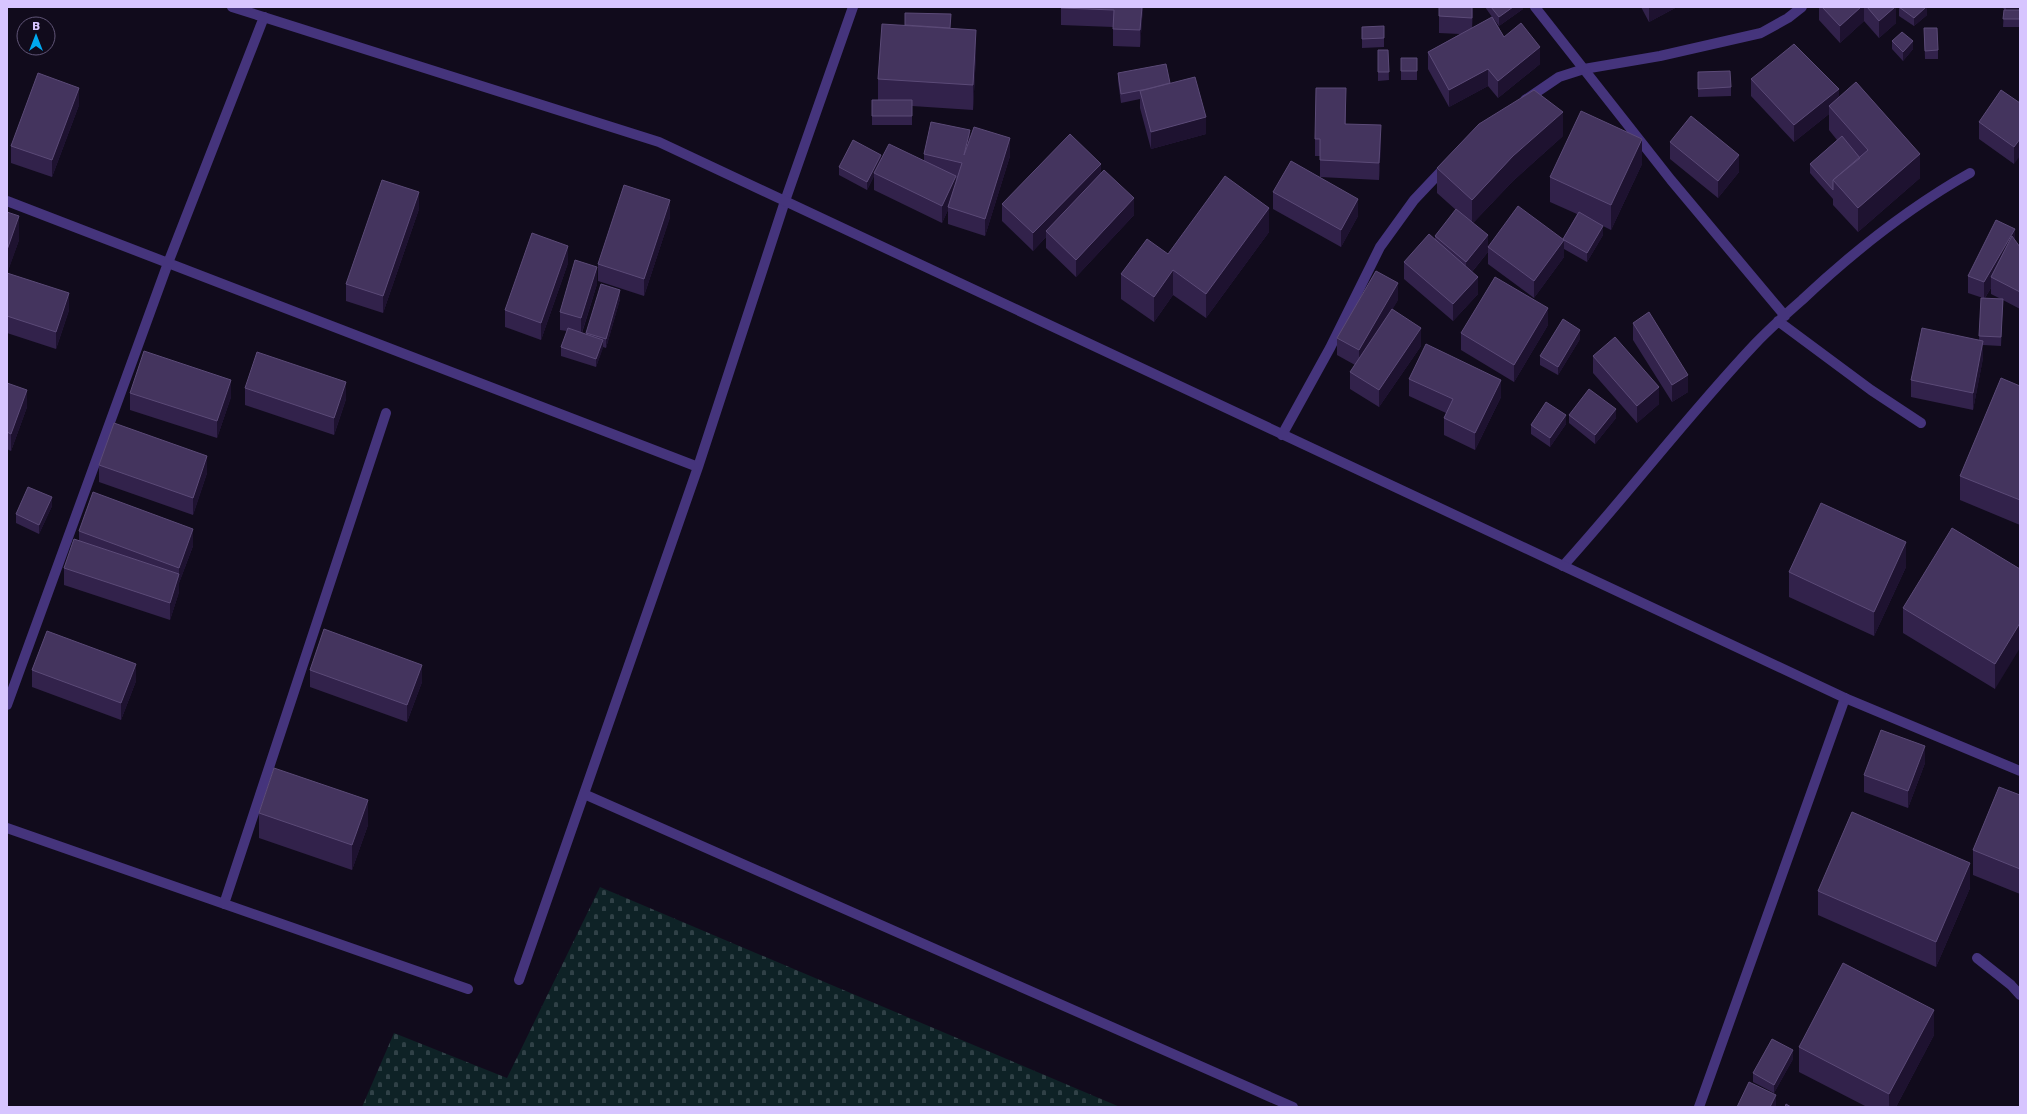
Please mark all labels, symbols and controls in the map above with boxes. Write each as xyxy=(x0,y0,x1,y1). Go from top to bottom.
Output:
north arrow xyxy=(16,16,56,56)
text: B xyxy=(32,20,40,33)

